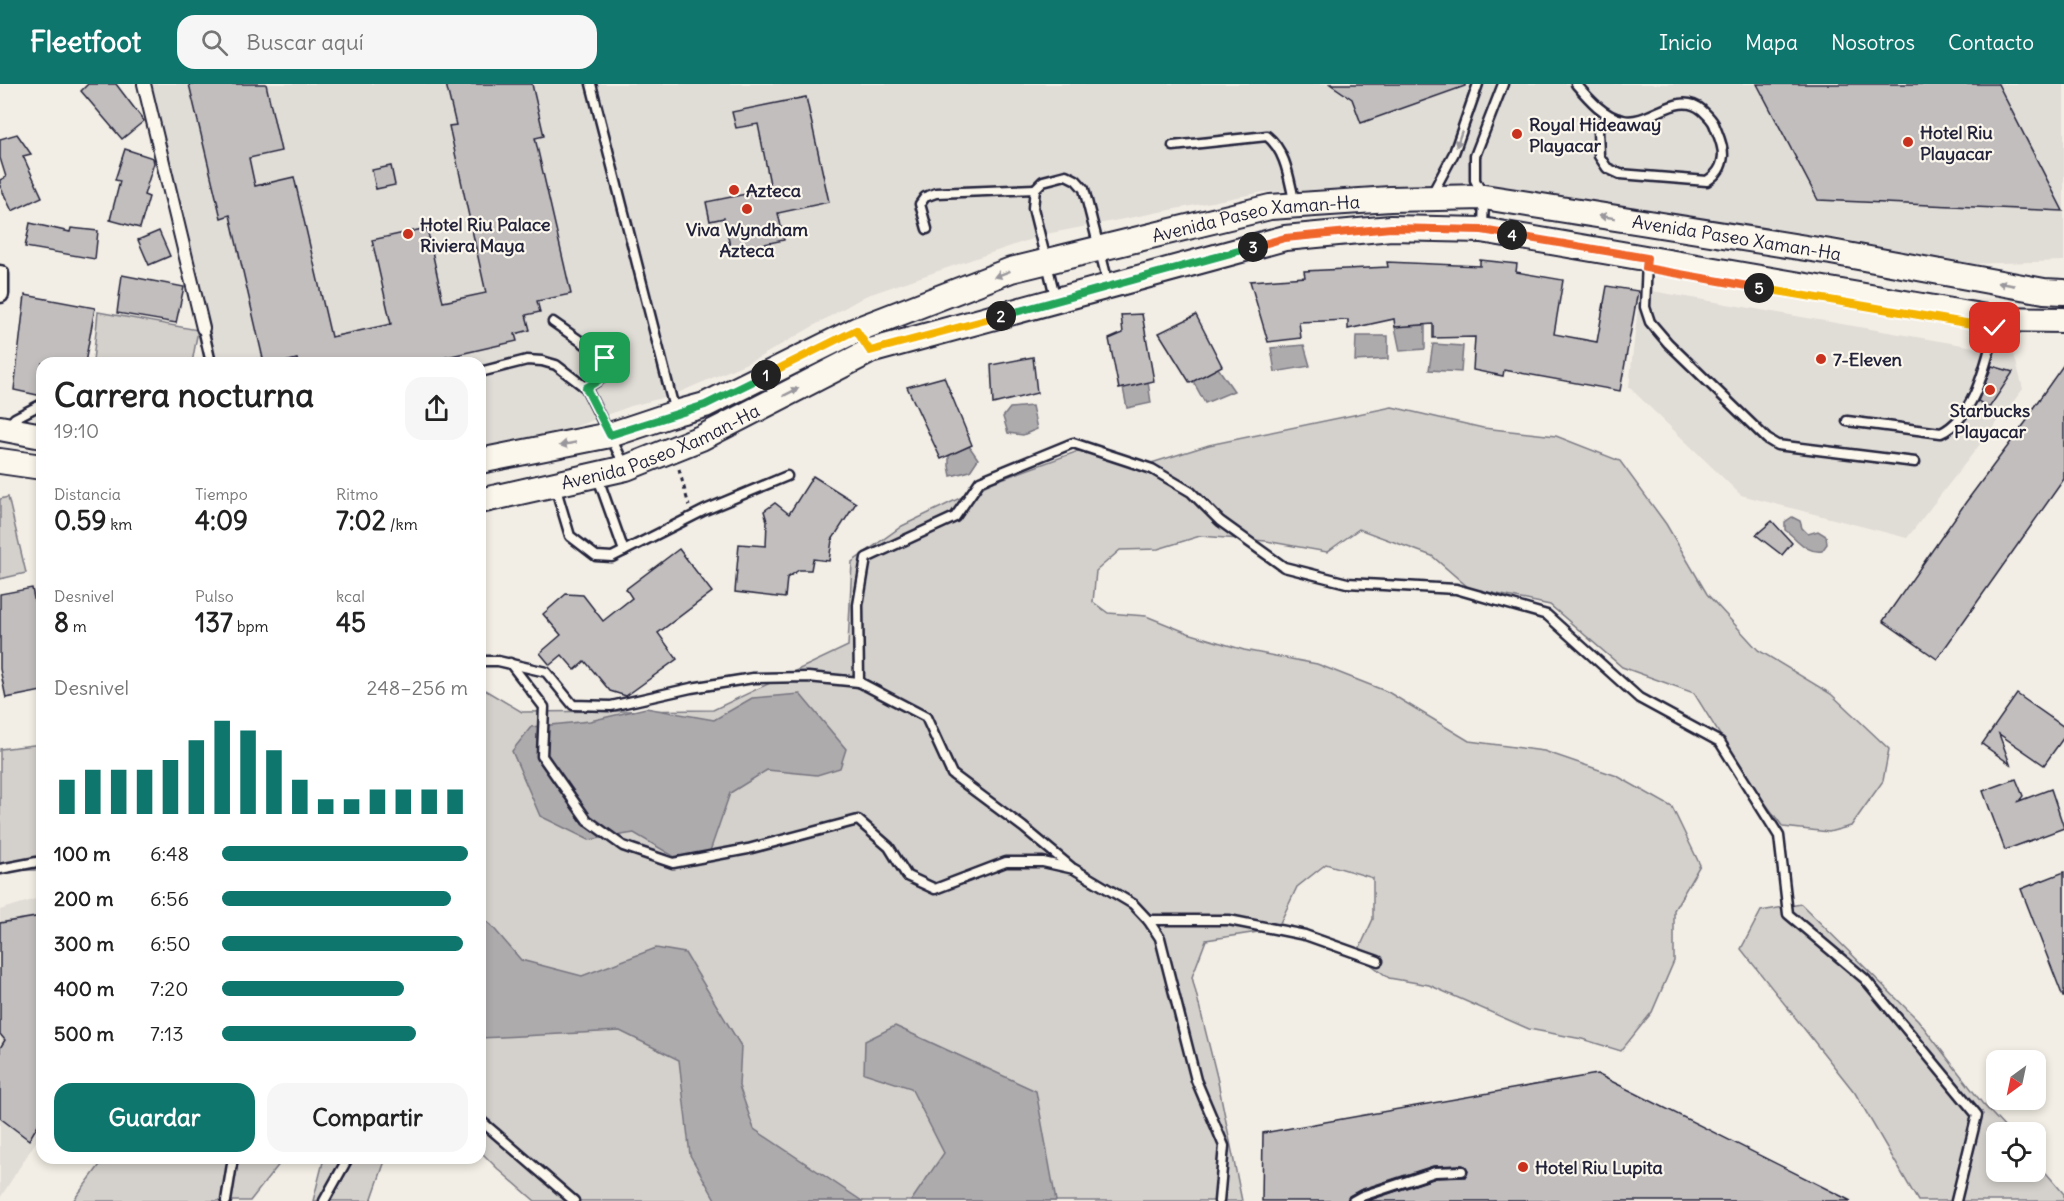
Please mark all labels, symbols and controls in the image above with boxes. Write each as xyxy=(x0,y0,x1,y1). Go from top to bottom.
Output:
search box xyxy=(177,15,597,69)
text: Fleetfoot xyxy=(30,24,141,60)
icon: search xyxy=(198,26,231,59)
text: Buscar aquí xyxy=(246,28,364,56)
text: Inicio xyxy=(1659,29,1712,56)
text: Mapa xyxy=(1745,29,1798,56)
text: Nosotros xyxy=(1831,29,1915,56)
text: Contacto xyxy=(1948,29,2034,56)
place label: Royal Hideaway Playacar xyxy=(1529,113,1661,157)
place label: Hotel Riu Playacar xyxy=(1920,121,1993,165)
marker: Royal Hideaway Playacar xyxy=(1510,127,1524,141)
one-way arrow xyxy=(1454,130,1464,148)
marker: Hotel Riu Playacar xyxy=(1901,135,1915,149)
place label: Azteca xyxy=(746,179,801,202)
marker: Azteca xyxy=(727,183,741,197)
street label: Avenida Paseo Xaman-Ha xyxy=(1150,190,1361,247)
marker: Viva Wyndham Azteca xyxy=(740,202,754,216)
street label: Avenida Paseo Xaman-Ha xyxy=(1631,209,1843,265)
one-way arrow xyxy=(1597,212,1616,221)
place label: Hotel Riu Palace Riviera Maya xyxy=(420,213,551,257)
place label: Viva Wyndham Azteca xyxy=(686,218,808,262)
pin: 4 xyxy=(1497,220,1527,250)
text: 4 xyxy=(1507,225,1517,245)
marker: Hotel Riu Palace Riviera Maya xyxy=(401,227,415,241)
pin: 3 xyxy=(1238,232,1268,262)
text: 3 xyxy=(1248,237,1258,257)
one-way arrow xyxy=(993,269,1011,279)
pin: 5 xyxy=(1744,273,1774,303)
text: 5 xyxy=(1754,278,1764,298)
one-way arrow xyxy=(1996,279,2015,288)
pin: 2 xyxy=(986,301,1016,331)
pin xyxy=(1969,302,2020,353)
text: 2 xyxy=(997,306,1005,326)
icon: check xyxy=(1978,311,2011,344)
pin xyxy=(579,332,630,383)
icon: arrive xyxy=(588,341,621,374)
place label: 7-Eleven xyxy=(1833,348,1903,371)
marker: 7-Eleven xyxy=(1814,352,1828,366)
pin: 1 xyxy=(751,360,781,390)
text: 1 xyxy=(763,365,769,385)
text: Carrera nocturna xyxy=(54,374,314,416)
button: share xyxy=(405,377,468,440)
marker: Starbucks Playacar xyxy=(1983,383,1997,397)
one-way arrow xyxy=(783,387,800,397)
street label: Avenida Paseo Xaman-Ha xyxy=(559,398,763,494)
place label: Starbucks Playacar xyxy=(1950,399,2030,443)
text: 19:10 xyxy=(54,418,99,443)
one-way arrow xyxy=(558,440,577,449)
text: Distancia xyxy=(54,484,121,504)
text: Tiempo xyxy=(195,484,248,504)
text: Ritmo xyxy=(336,484,378,504)
text: 0.59 xyxy=(54,504,106,537)
text: 4:09 xyxy=(195,504,248,537)
text: 7:02 xyxy=(336,504,386,537)
text: km xyxy=(106,514,132,534)
text: /km xyxy=(386,514,418,534)
text: Desnivel xyxy=(54,586,114,606)
text: Pulso xyxy=(195,586,234,606)
text: kcal xyxy=(336,586,365,606)
text: 8 xyxy=(54,606,69,639)
text: 137 xyxy=(195,606,233,639)
text: 45 xyxy=(336,606,366,639)
text: m xyxy=(69,616,87,636)
text: bpm xyxy=(233,616,269,636)
text: Desnivel xyxy=(54,675,129,700)
text: 248–256 m xyxy=(367,675,468,700)
text: 100 m xyxy=(54,841,111,866)
text: 6:48 xyxy=(150,841,189,866)
text: 200 m xyxy=(54,886,114,911)
text: 6:56 xyxy=(150,886,189,911)
text: 300 m xyxy=(54,931,114,956)
text: 6:50 xyxy=(150,931,191,956)
text: 400 m xyxy=(54,976,114,1001)
text: 7:20 xyxy=(150,976,188,1001)
text: 500 m xyxy=(54,1021,114,1046)
text: 7:13 xyxy=(150,1021,184,1046)
north arrow xyxy=(1986,1050,2046,1110)
map controls xyxy=(1986,1050,2046,1182)
button: Guardar xyxy=(54,1083,255,1152)
button: Compartir xyxy=(267,1083,468,1152)
button: locate xyxy=(1986,1122,2046,1182)
place label: Hotel Riu Lupita xyxy=(1535,1156,1663,1179)
marker: Hotel Riu Lupita xyxy=(1516,1160,1530,1174)

